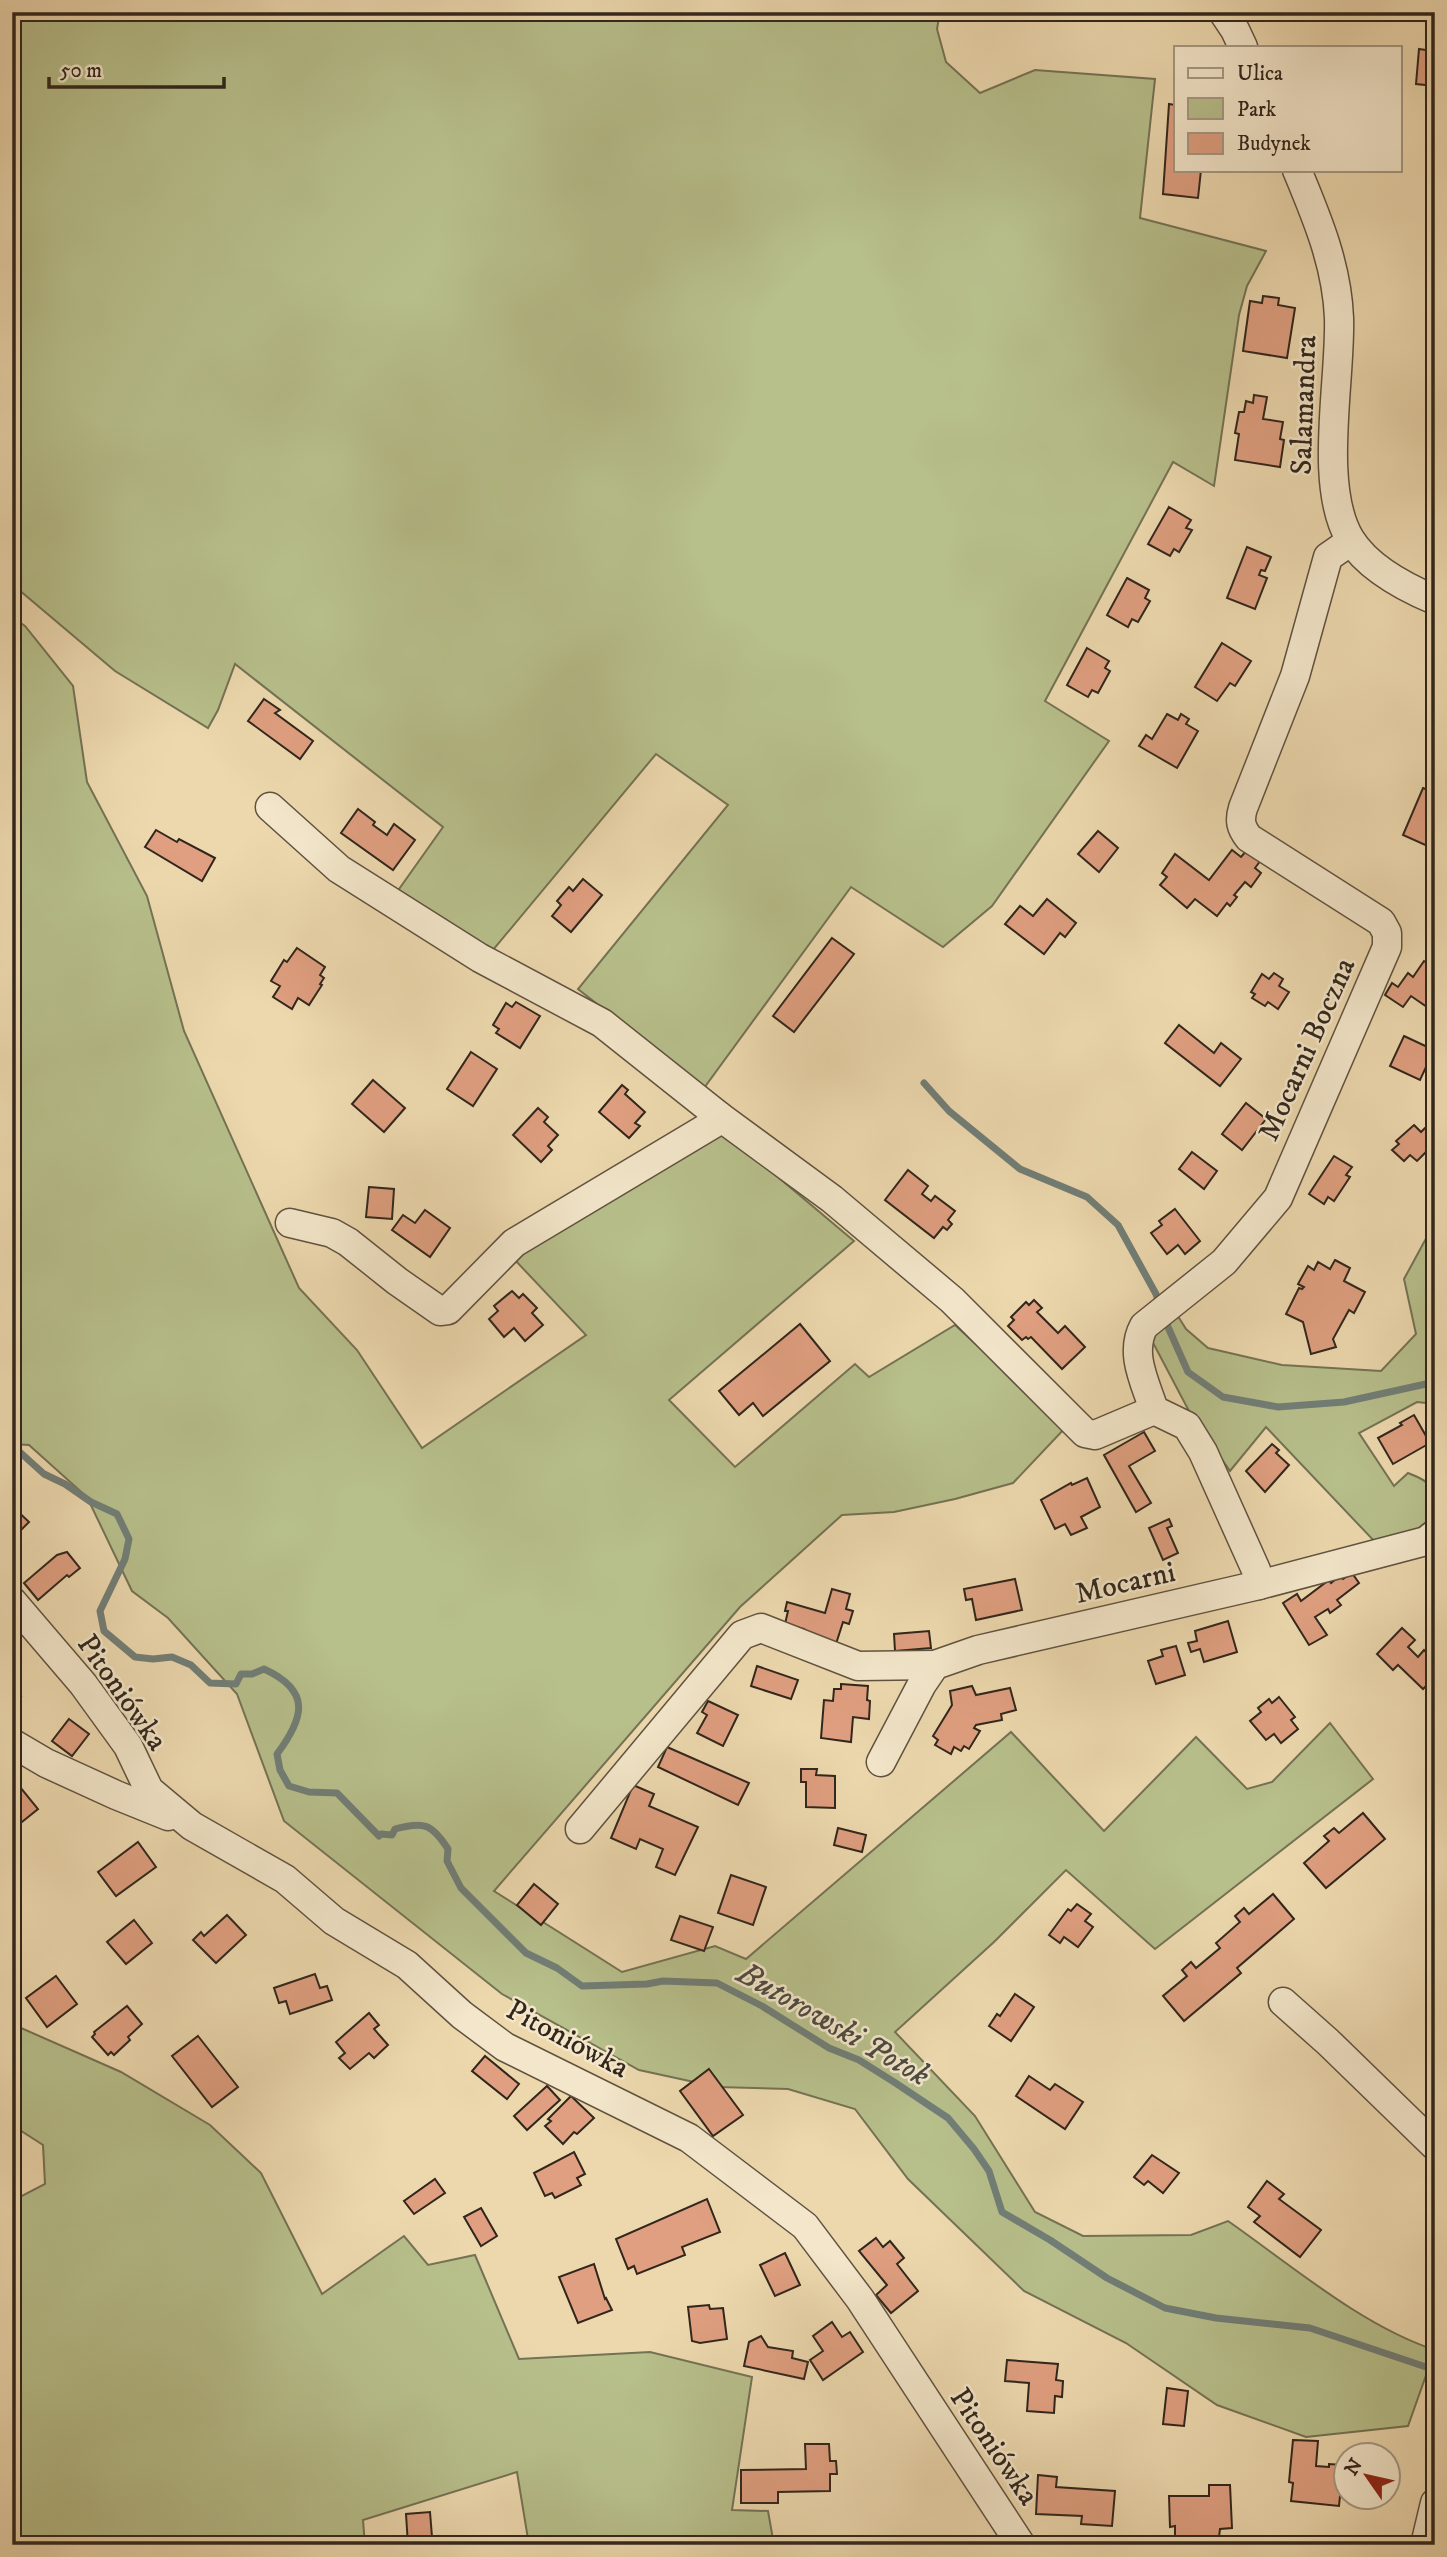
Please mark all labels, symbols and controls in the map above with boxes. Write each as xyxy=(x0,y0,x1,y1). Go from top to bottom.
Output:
scale bar xyxy=(49,46,224,90)
legend xyxy=(1174,46,1402,172)
text: 50 m xyxy=(60,58,102,84)
text: Ulica xyxy=(1237,61,1283,87)
text: Park xyxy=(1237,97,1277,123)
text: Budynek xyxy=(1237,131,1311,157)
street label: Salamandra xyxy=(1284,334,1325,476)
street label: Mocarni Boczna xyxy=(1251,952,1364,1147)
street label: Mocarni xyxy=(1072,1554,1179,1613)
street label: Pitoniówka xyxy=(68,1628,175,1758)
water label: Butorowski Potok xyxy=(729,1953,937,2096)
street label: Pitoniówka xyxy=(500,1992,635,2087)
street label: Pitoniówka xyxy=(941,2381,1047,2513)
north arrow xyxy=(1332,2442,1402,2512)
text: N xyxy=(1340,2454,1368,2480)

